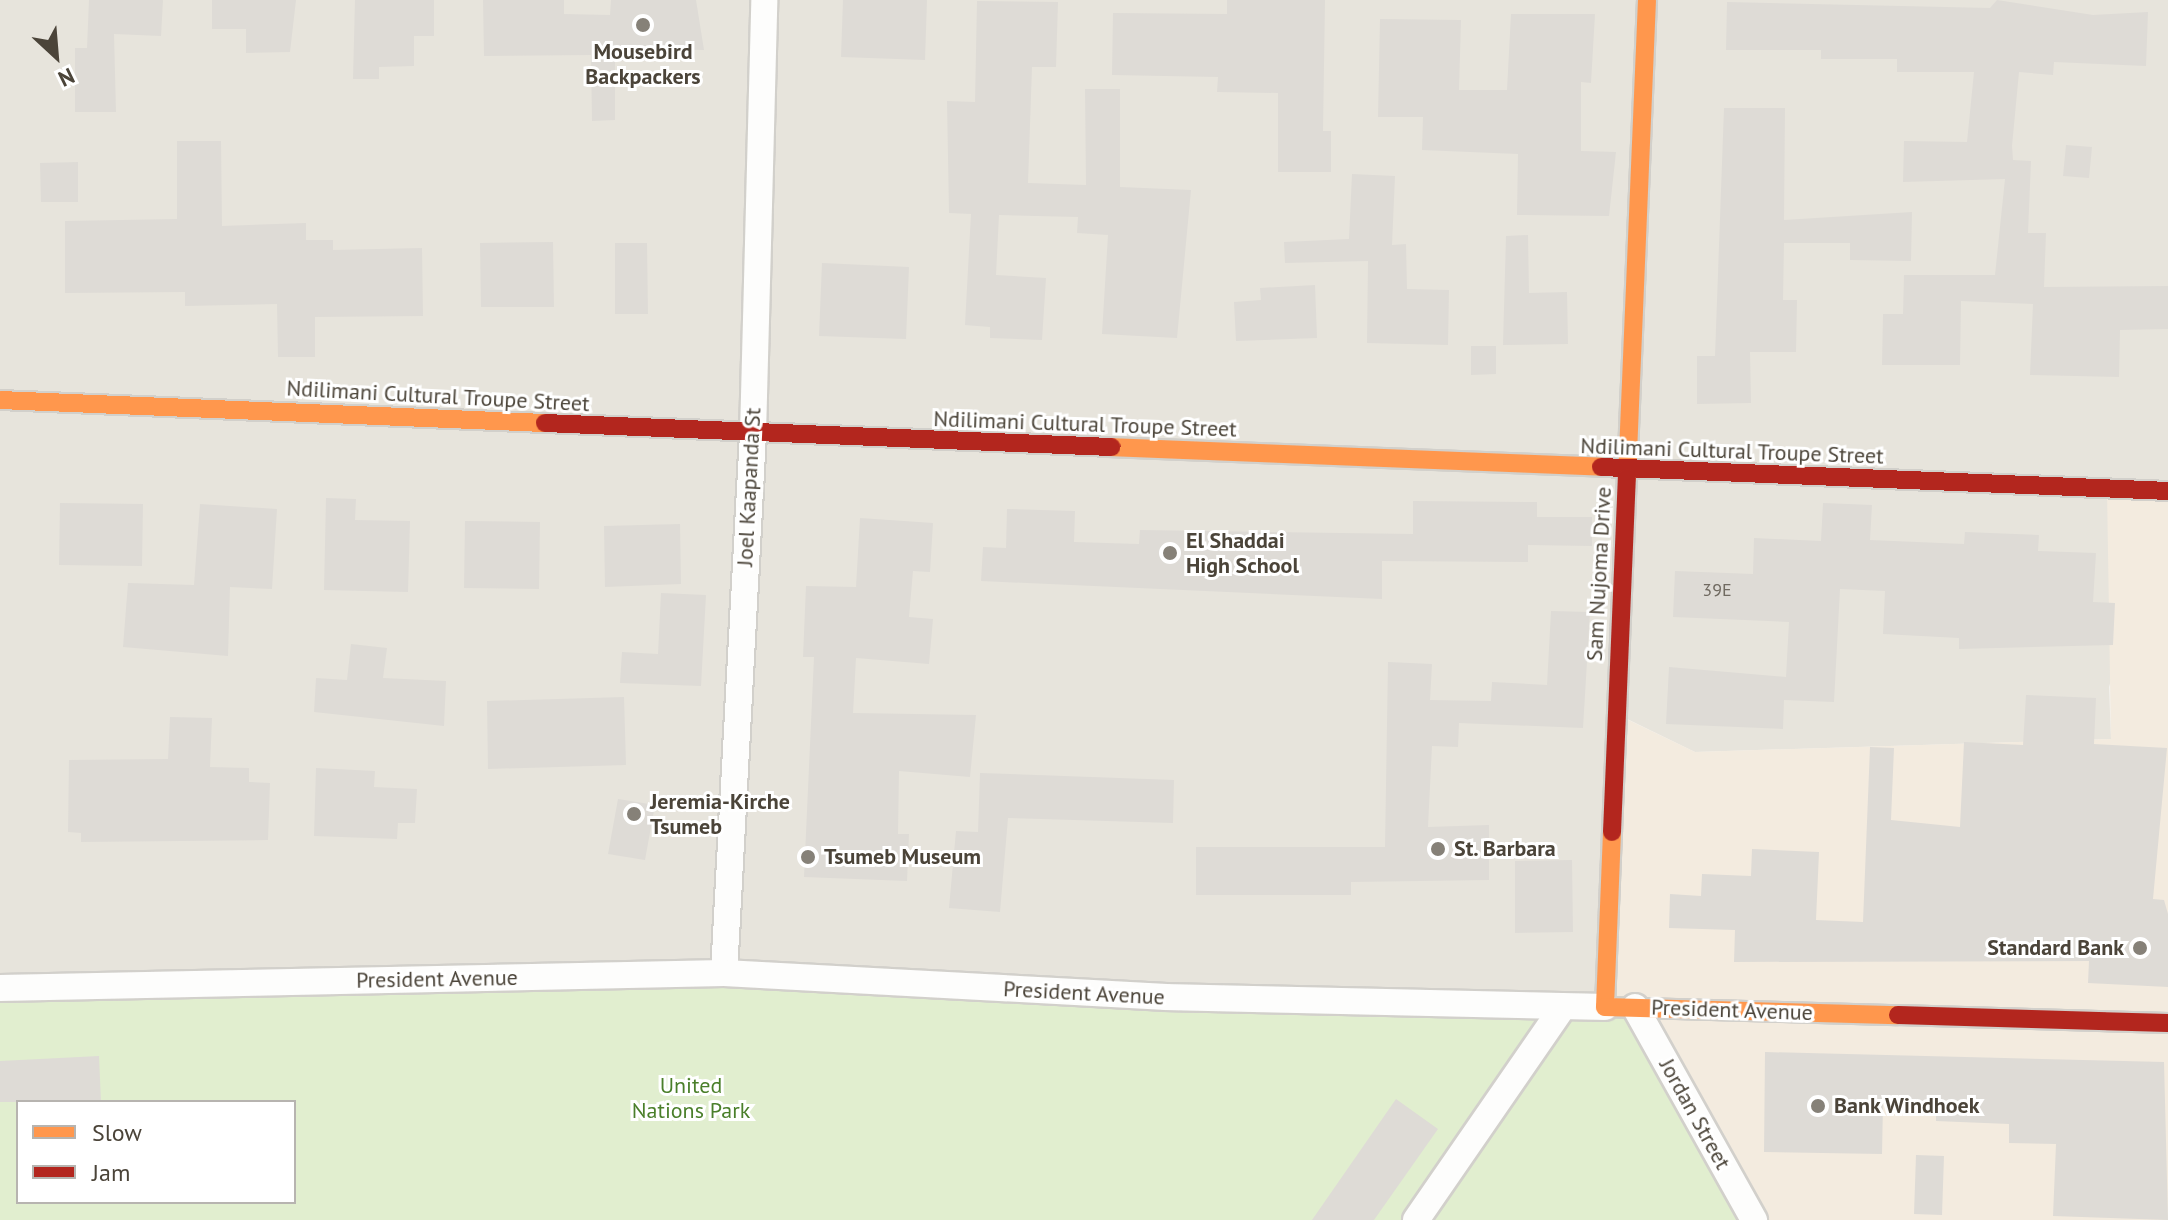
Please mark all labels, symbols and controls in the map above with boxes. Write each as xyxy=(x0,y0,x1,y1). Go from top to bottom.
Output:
north arrow xyxy=(16,16,96,96)
marker: Mousebird Backpackers xyxy=(634,16,652,34)
place label: Mousebird Backpackers xyxy=(585,38,701,90)
text: N xyxy=(54,62,79,93)
street label: Ndilimani Cultural Troupe Street xyxy=(285,375,591,417)
street label: Ndilimani Cultural Troupe Street xyxy=(933,406,1237,442)
street label: Joel Kaapanda St xyxy=(732,407,766,567)
street label: Ndilimani Cultural Troupe Street xyxy=(1580,433,1884,469)
street label: Sam Nujoma Drive xyxy=(1581,486,1617,662)
place label: El Shaddai High School xyxy=(1186,527,1299,578)
marker: El Shaddai High School xyxy=(1161,544,1179,562)
house number: 39E xyxy=(1702,579,1732,601)
place label: Jeremia-Kirche Tsumeb xyxy=(650,788,790,840)
marker: Jeremia-Kirche Tsumeb xyxy=(625,805,643,823)
place label: St. Barbara xyxy=(1454,836,1557,862)
marker: St. Barbara xyxy=(1429,840,1447,858)
place label: Tsumeb Museum xyxy=(824,844,981,870)
marker: Tsumeb Museum xyxy=(799,848,817,866)
place label: Standard Bank xyxy=(1987,935,2124,961)
marker: Standard Bank xyxy=(2131,939,2149,957)
street label: President Avenue xyxy=(356,964,518,994)
street label: President Avenue xyxy=(1002,976,1166,1010)
street label: President Avenue xyxy=(1650,994,1814,1026)
street label: Jordan Street xyxy=(1654,1054,1736,1174)
park label: United Nations Park xyxy=(632,1072,750,1124)
place label: Bank Windhoek xyxy=(1834,1093,1981,1119)
marker: Bank Windhoek xyxy=(1809,1097,1827,1115)
legend xyxy=(16,1100,296,1204)
text: Slow xyxy=(92,1117,142,1148)
text: Jam xyxy=(92,1157,130,1188)

